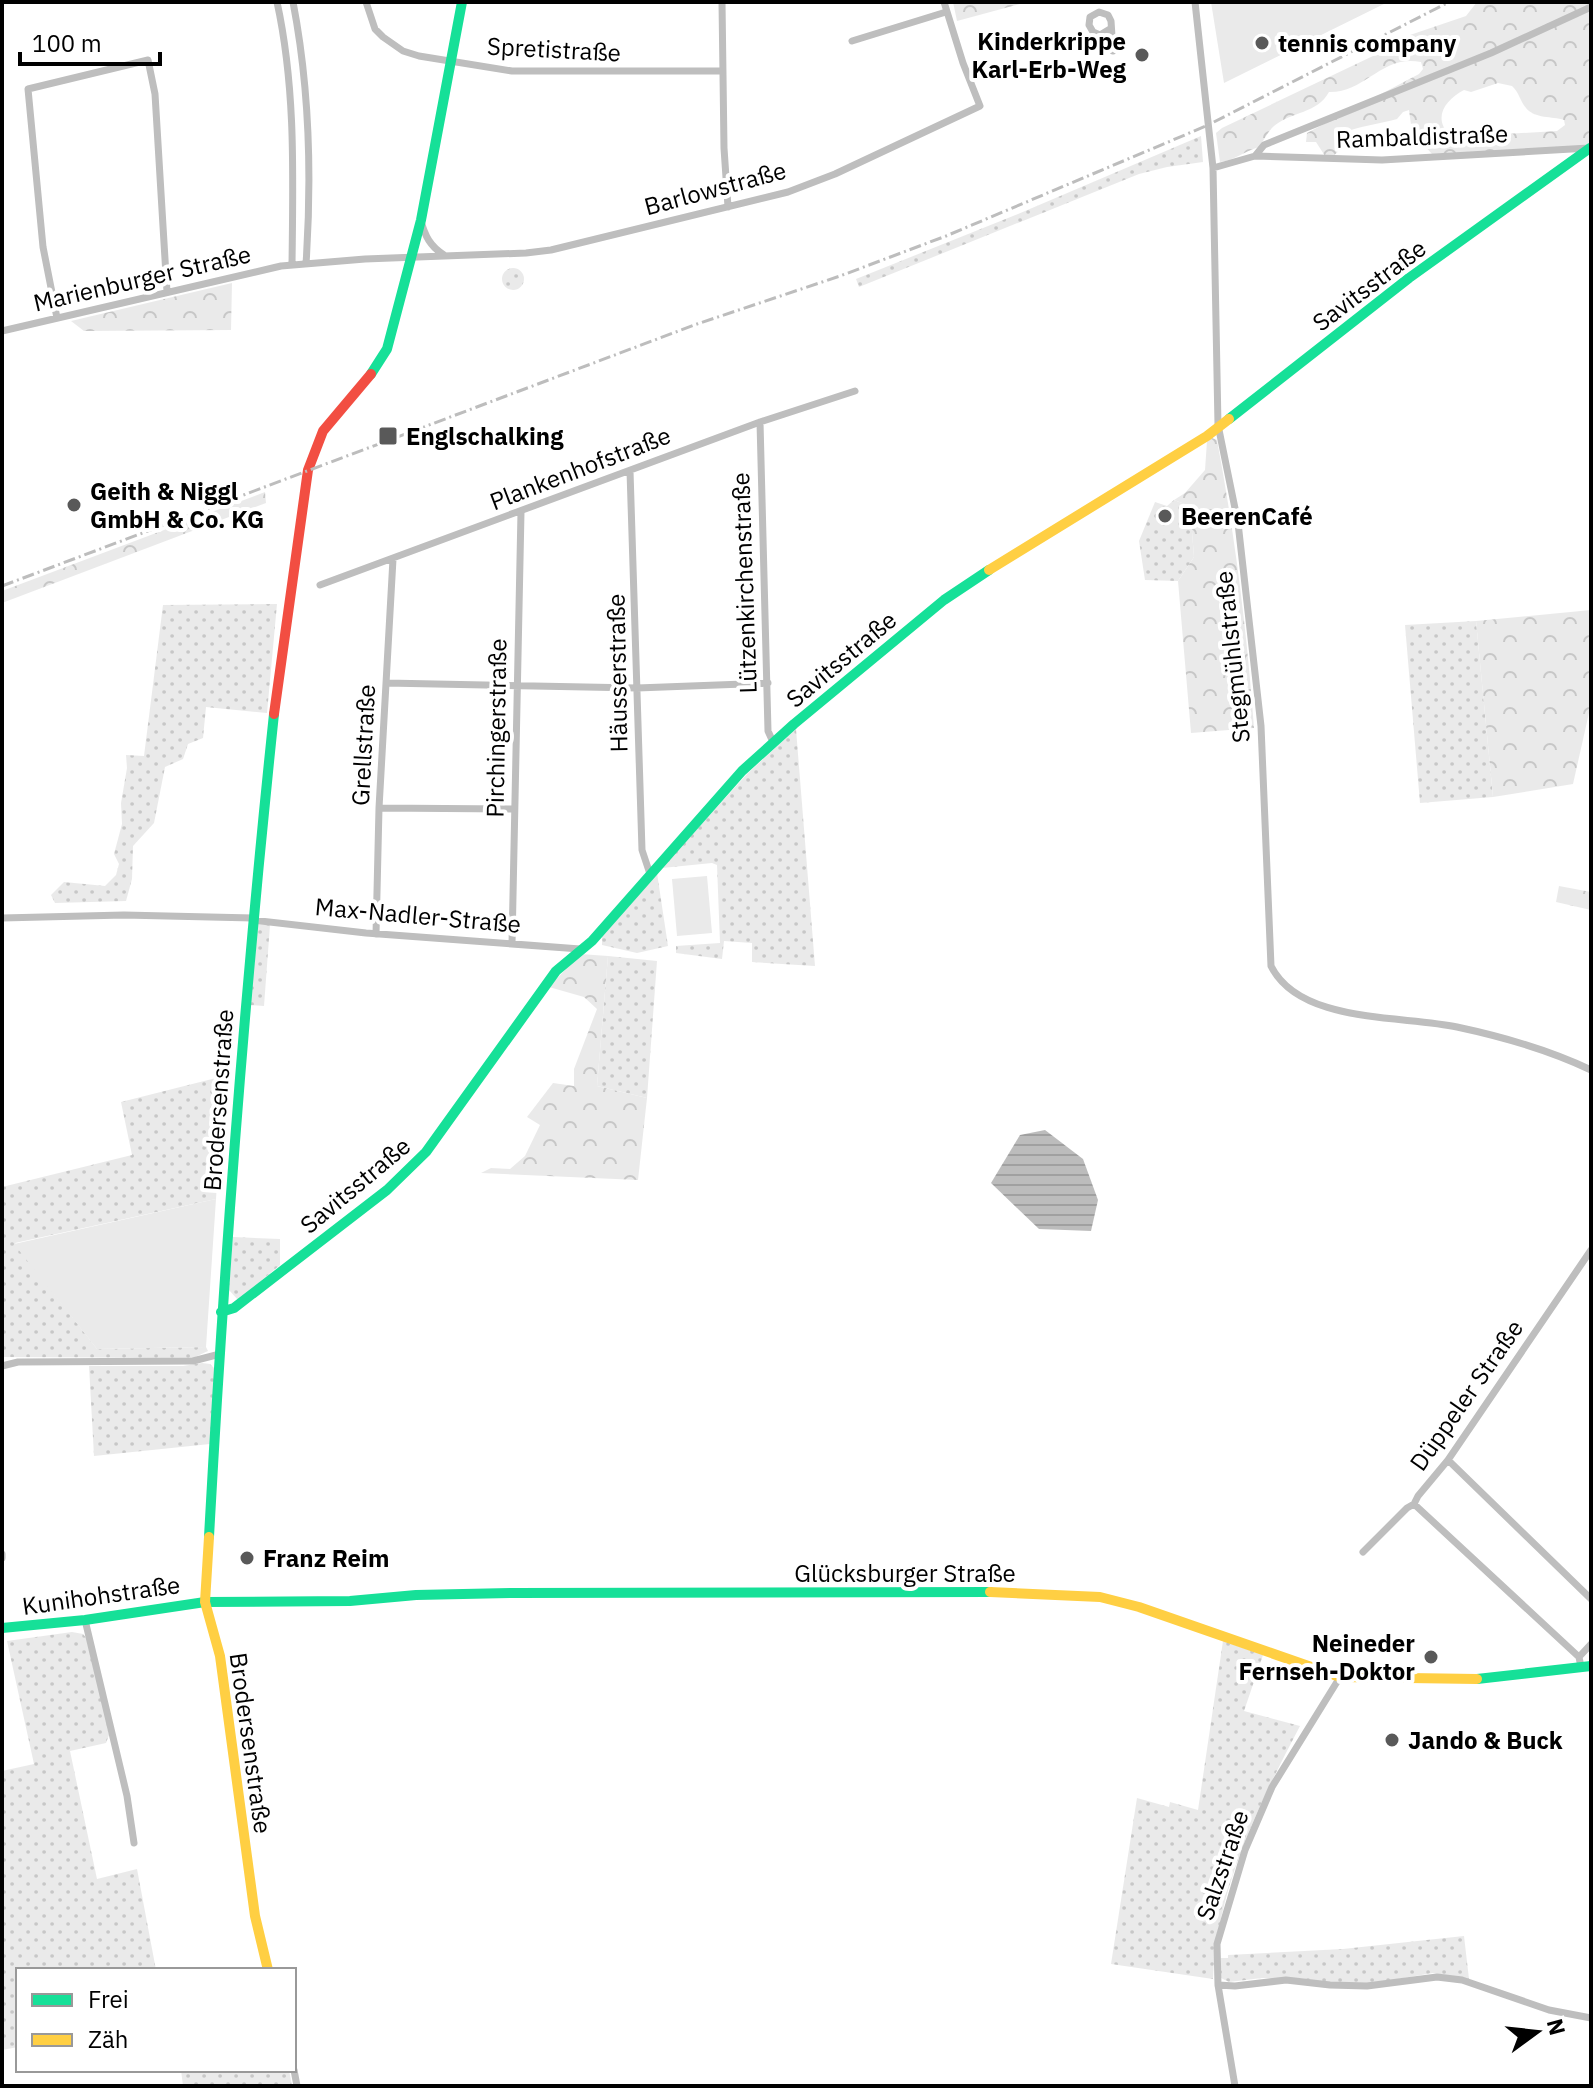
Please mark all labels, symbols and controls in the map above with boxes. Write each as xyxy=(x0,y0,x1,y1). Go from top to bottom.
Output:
scale bar xyxy=(20,16,160,66)
place label: Kinderkrippe Karl-Erb-Weg xyxy=(971,25,1127,85)
text: 100 m xyxy=(32,27,102,59)
place label: tennis company xyxy=(1278,27,1456,59)
street label: Spretistraße xyxy=(486,30,622,68)
marker: tennis company xyxy=(1253,34,1271,52)
marker: Kinderkrippe Karl-Erb-Weg xyxy=(1133,46,1151,64)
street label: Rambaldistraße xyxy=(1335,117,1509,155)
street label: Barlowstraße xyxy=(641,154,789,222)
street label: Savitsstraße xyxy=(1306,232,1432,338)
street label: Marienburger Straße xyxy=(30,237,254,319)
street label: Plankenhofstraße xyxy=(485,419,675,517)
place label: Englschalking xyxy=(406,420,564,452)
marker: Englschalking xyxy=(377,425,399,447)
street label: Lützenkirchenstraße xyxy=(724,472,764,694)
place label: Geith & Niggl GmbH & Co. KG xyxy=(90,475,264,535)
marker: Geith & Niggl GmbH & Co. KG xyxy=(65,496,83,514)
place label: BeerenCafé xyxy=(1181,500,1313,532)
marker: BeerenCafé xyxy=(1156,507,1174,525)
street label: Stegmühlstraße xyxy=(1207,569,1257,745)
street label: Häusserstraße xyxy=(600,593,634,753)
street label: Savitsstraße xyxy=(779,604,903,714)
street label: Pirchingerstraße xyxy=(478,638,514,818)
street label: Grellstraße xyxy=(344,683,382,807)
street label: Max-Nadler-Straße xyxy=(314,890,522,940)
street label: Brodersenstraße xyxy=(196,1008,240,1192)
street label: Savitsstraße xyxy=(293,1130,417,1240)
street label: Düppeler Straße xyxy=(1402,1313,1530,1477)
place label: Franz Reim xyxy=(263,1542,389,1574)
marker: Franz Reim xyxy=(238,1549,256,1567)
street label: Glücksburger Straße xyxy=(794,1557,1016,1589)
street label: Kunihohstraße xyxy=(20,1568,182,1622)
place label: Neineder Fernseh-Doktor xyxy=(1238,1627,1415,1687)
marker: Neineder Fernseh-Doktor xyxy=(1422,1648,1440,1666)
street label: Brodersenstraße xyxy=(222,1651,280,1835)
place label: Jando & Buck xyxy=(1408,1724,1563,1756)
marker: Jando & Buck xyxy=(1383,1731,1401,1749)
street label: Salzstraße xyxy=(1188,1806,1256,1924)
legend xyxy=(16,1968,296,2072)
text: Frei xyxy=(88,1983,129,2015)
north arrow xyxy=(1497,1992,1577,2072)
text: N xyxy=(1541,2015,1573,2038)
text: Zäh xyxy=(88,2023,128,2055)

